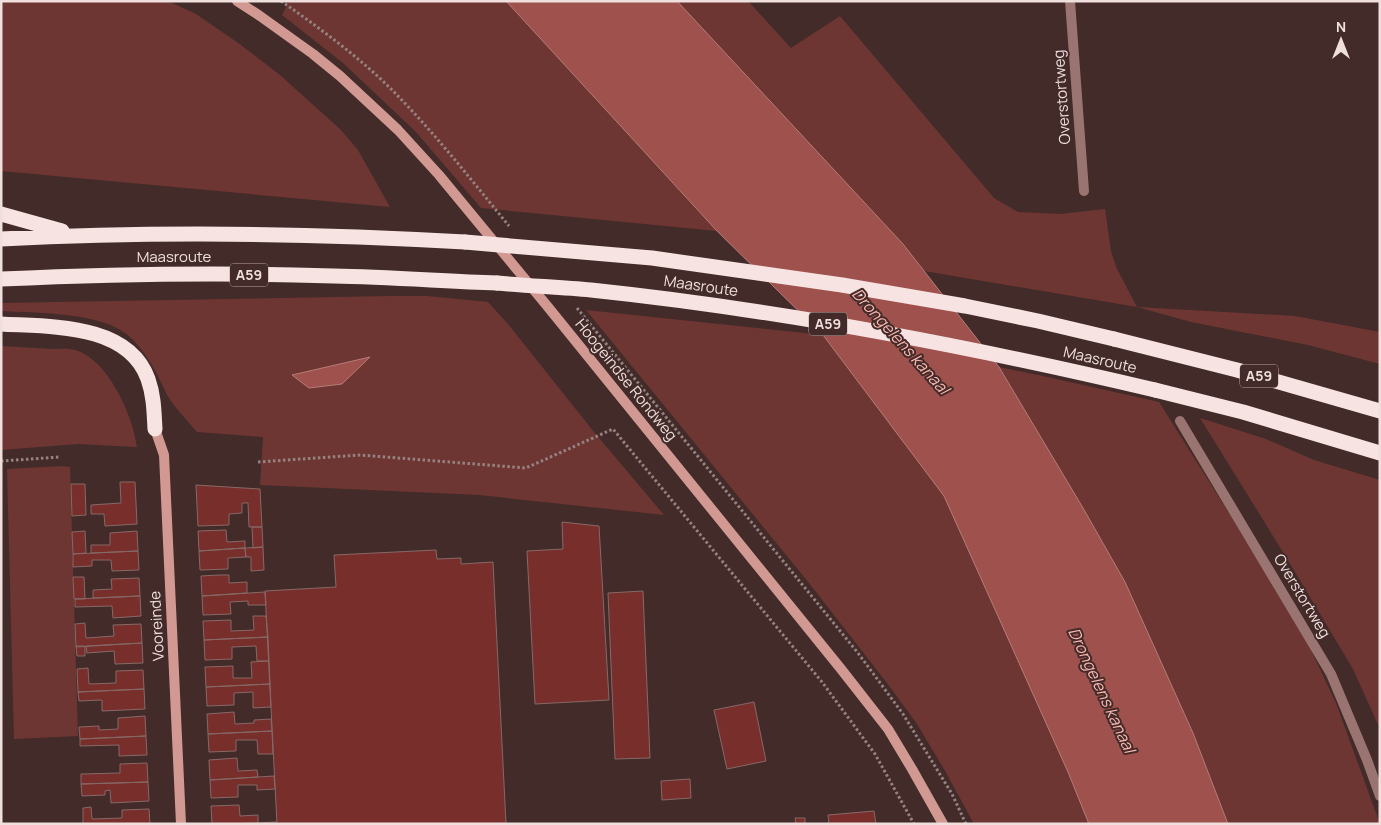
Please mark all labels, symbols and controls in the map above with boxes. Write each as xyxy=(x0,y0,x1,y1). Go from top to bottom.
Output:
north arrow xyxy=(1316,15,1366,65)
text: N xyxy=(1336,17,1346,36)
street label: Overstortweg xyxy=(1048,49,1075,145)
street label: Maasroute xyxy=(137,246,212,267)
road number: A59 xyxy=(230,264,268,286)
street label: Maasroute xyxy=(663,270,740,301)
water label: Drongelens kanaal xyxy=(847,283,956,401)
road number: A59 xyxy=(809,312,847,336)
street label: Hoogeindse Rondweg xyxy=(571,314,682,445)
street label: Maasroute xyxy=(1061,341,1139,378)
road number: A59 xyxy=(1240,364,1278,388)
street label: Overstortweg xyxy=(1269,550,1336,642)
street label: Vooreinde xyxy=(144,590,169,662)
water label: Drongelens kanaal xyxy=(1063,624,1142,758)

